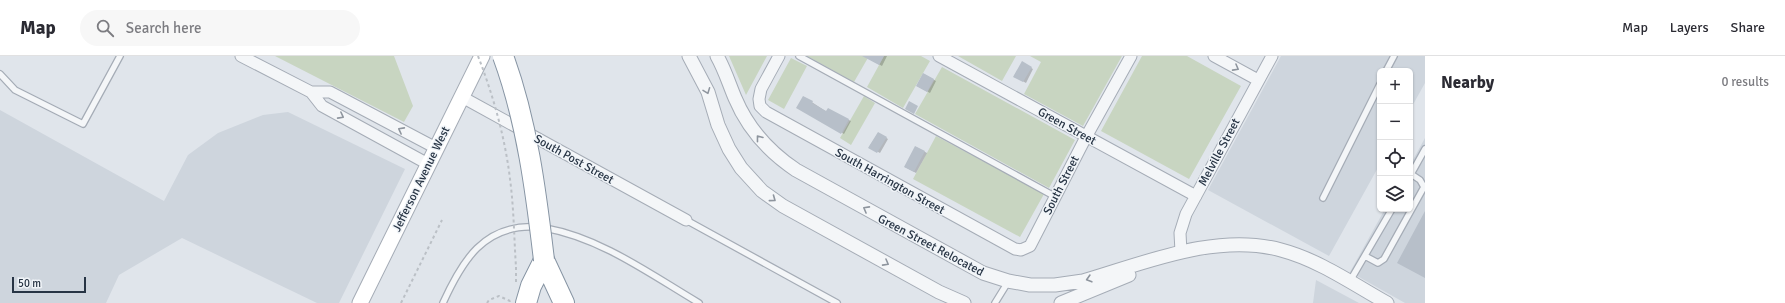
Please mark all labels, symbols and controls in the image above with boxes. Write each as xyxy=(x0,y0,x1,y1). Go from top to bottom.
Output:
search box xyxy=(80,10,360,46)
text: Map xyxy=(20,16,56,40)
icon: search xyxy=(94,17,116,39)
text: Search here xyxy=(126,19,201,37)
text: Map xyxy=(1622,19,1648,36)
text: Layers xyxy=(1670,19,1709,36)
text: Share xyxy=(1731,19,1765,36)
one-way arrow xyxy=(1232,64,1239,71)
map controls xyxy=(1377,68,1413,212)
button: + xyxy=(1377,68,1413,104)
text: Nearby xyxy=(1441,72,1494,93)
text: 0 results xyxy=(1721,74,1769,90)
one-way arrow xyxy=(702,87,710,94)
street label: Green Street xyxy=(1035,104,1099,149)
button: − xyxy=(1377,104,1413,140)
one-way arrow xyxy=(337,111,344,119)
street label: Melville Street xyxy=(1195,116,1244,189)
street label: Jefferson Avenue West xyxy=(389,124,453,234)
one-way arrow xyxy=(398,127,405,135)
street label: South Post Street xyxy=(531,131,616,188)
one-way arrow xyxy=(756,135,763,142)
button: locate xyxy=(1377,140,1413,176)
street label: South Harrington Street xyxy=(832,145,947,218)
street label: South Street xyxy=(1040,153,1083,217)
button: layers xyxy=(1377,176,1413,212)
one-way arrow xyxy=(768,194,775,201)
one-way arrow xyxy=(863,207,870,214)
street label: Green Street Relocated xyxy=(875,211,986,280)
one-way arrow xyxy=(882,258,889,266)
one-way arrow xyxy=(1086,274,1093,283)
scale bar xyxy=(12,275,86,294)
text: 50 m xyxy=(18,277,41,290)

